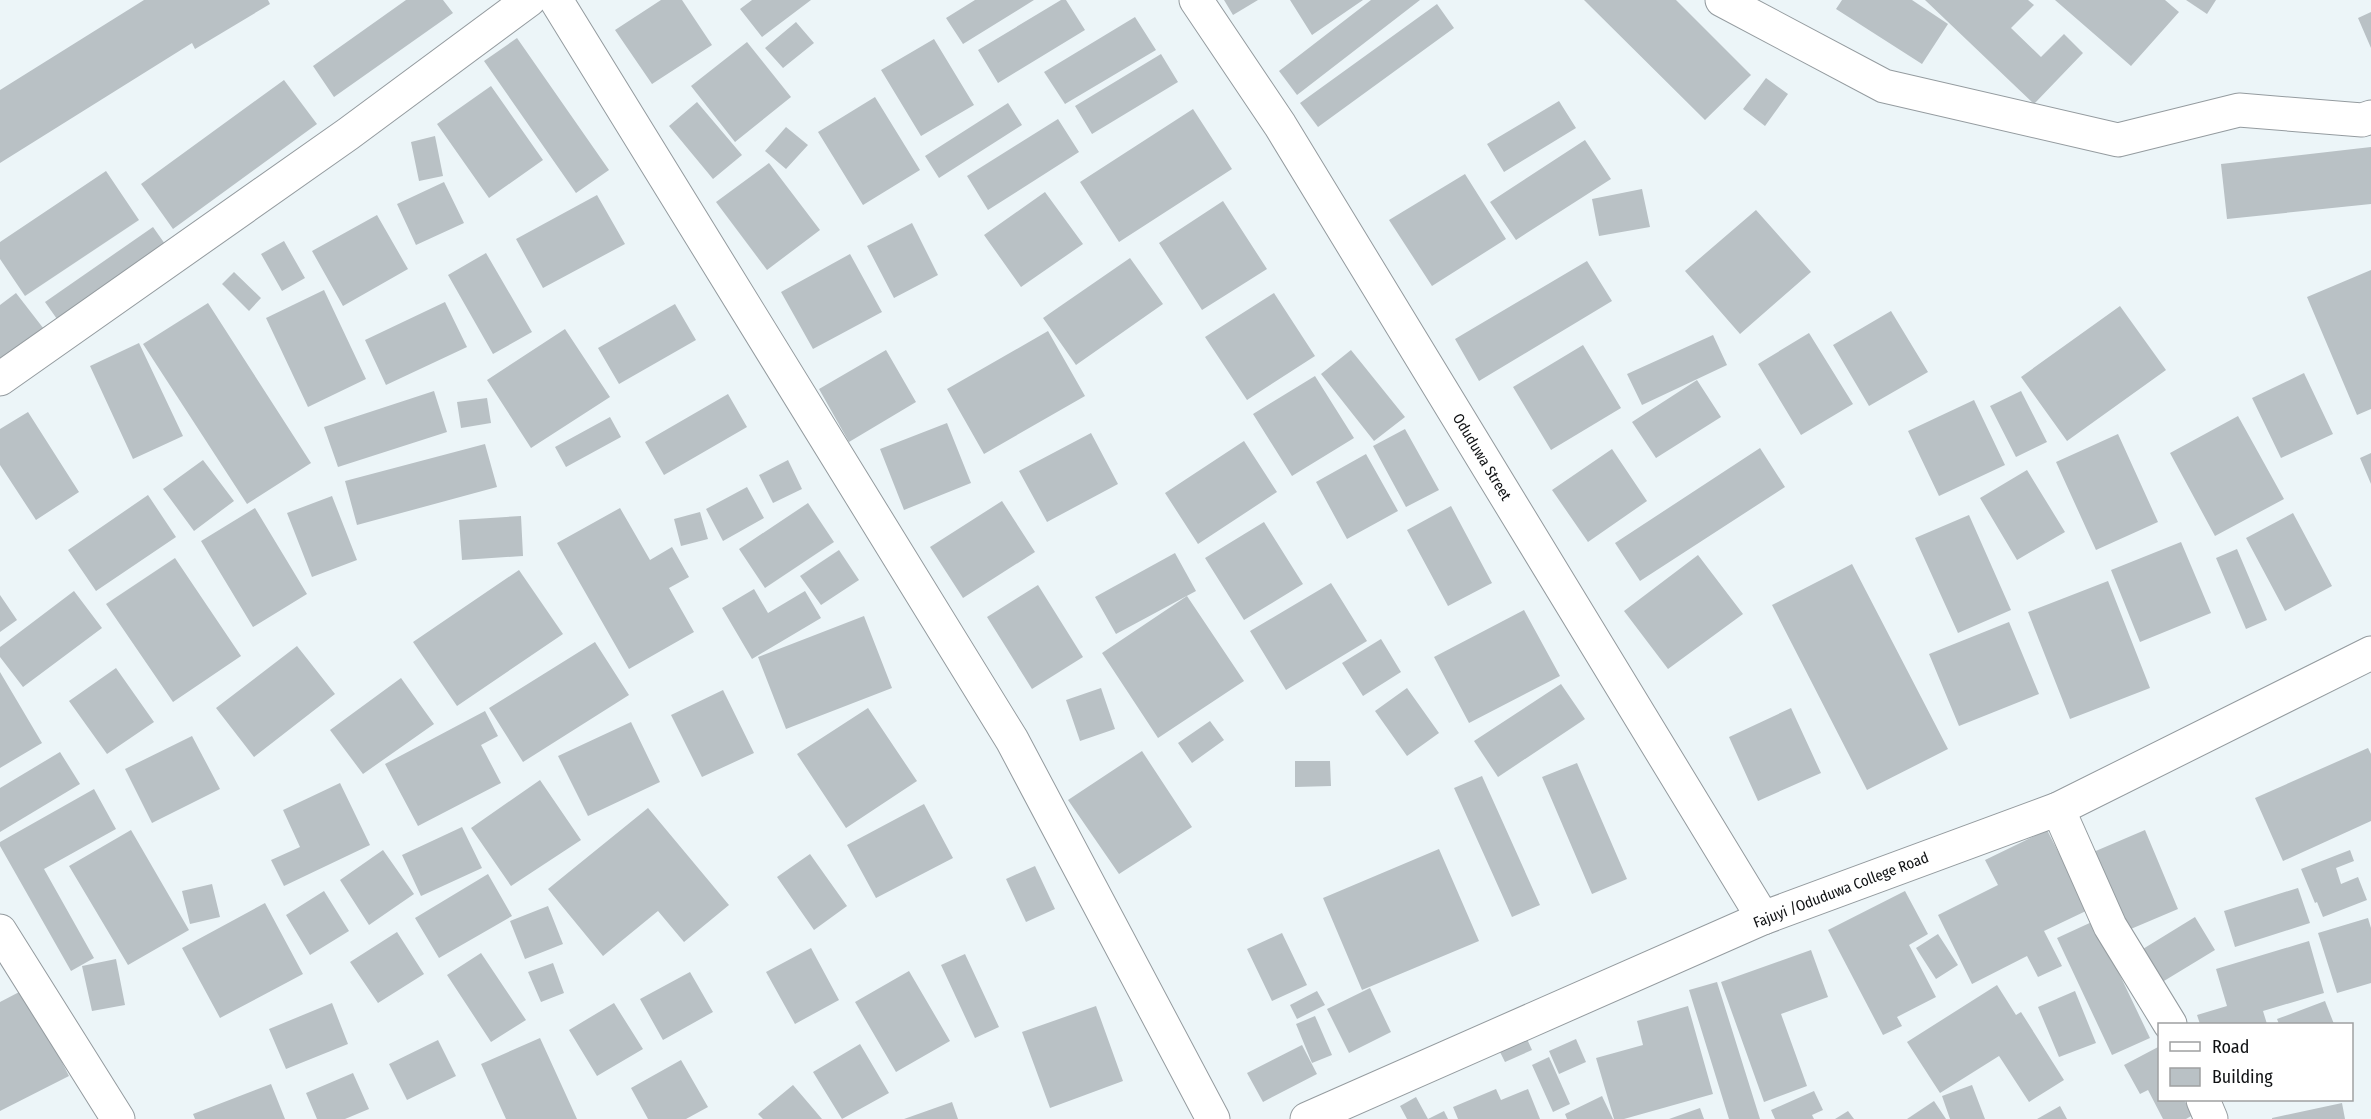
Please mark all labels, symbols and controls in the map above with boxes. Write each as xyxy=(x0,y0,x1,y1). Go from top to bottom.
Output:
street label: Oduduwa Street xyxy=(1449,410,1515,504)
street label: Fajuyi /Oduduwa College Road xyxy=(1751,848,1931,932)
legend xyxy=(2158,1023,2353,1101)
text: Road xyxy=(2212,1036,2249,1058)
text: Building xyxy=(2212,1066,2273,1088)

